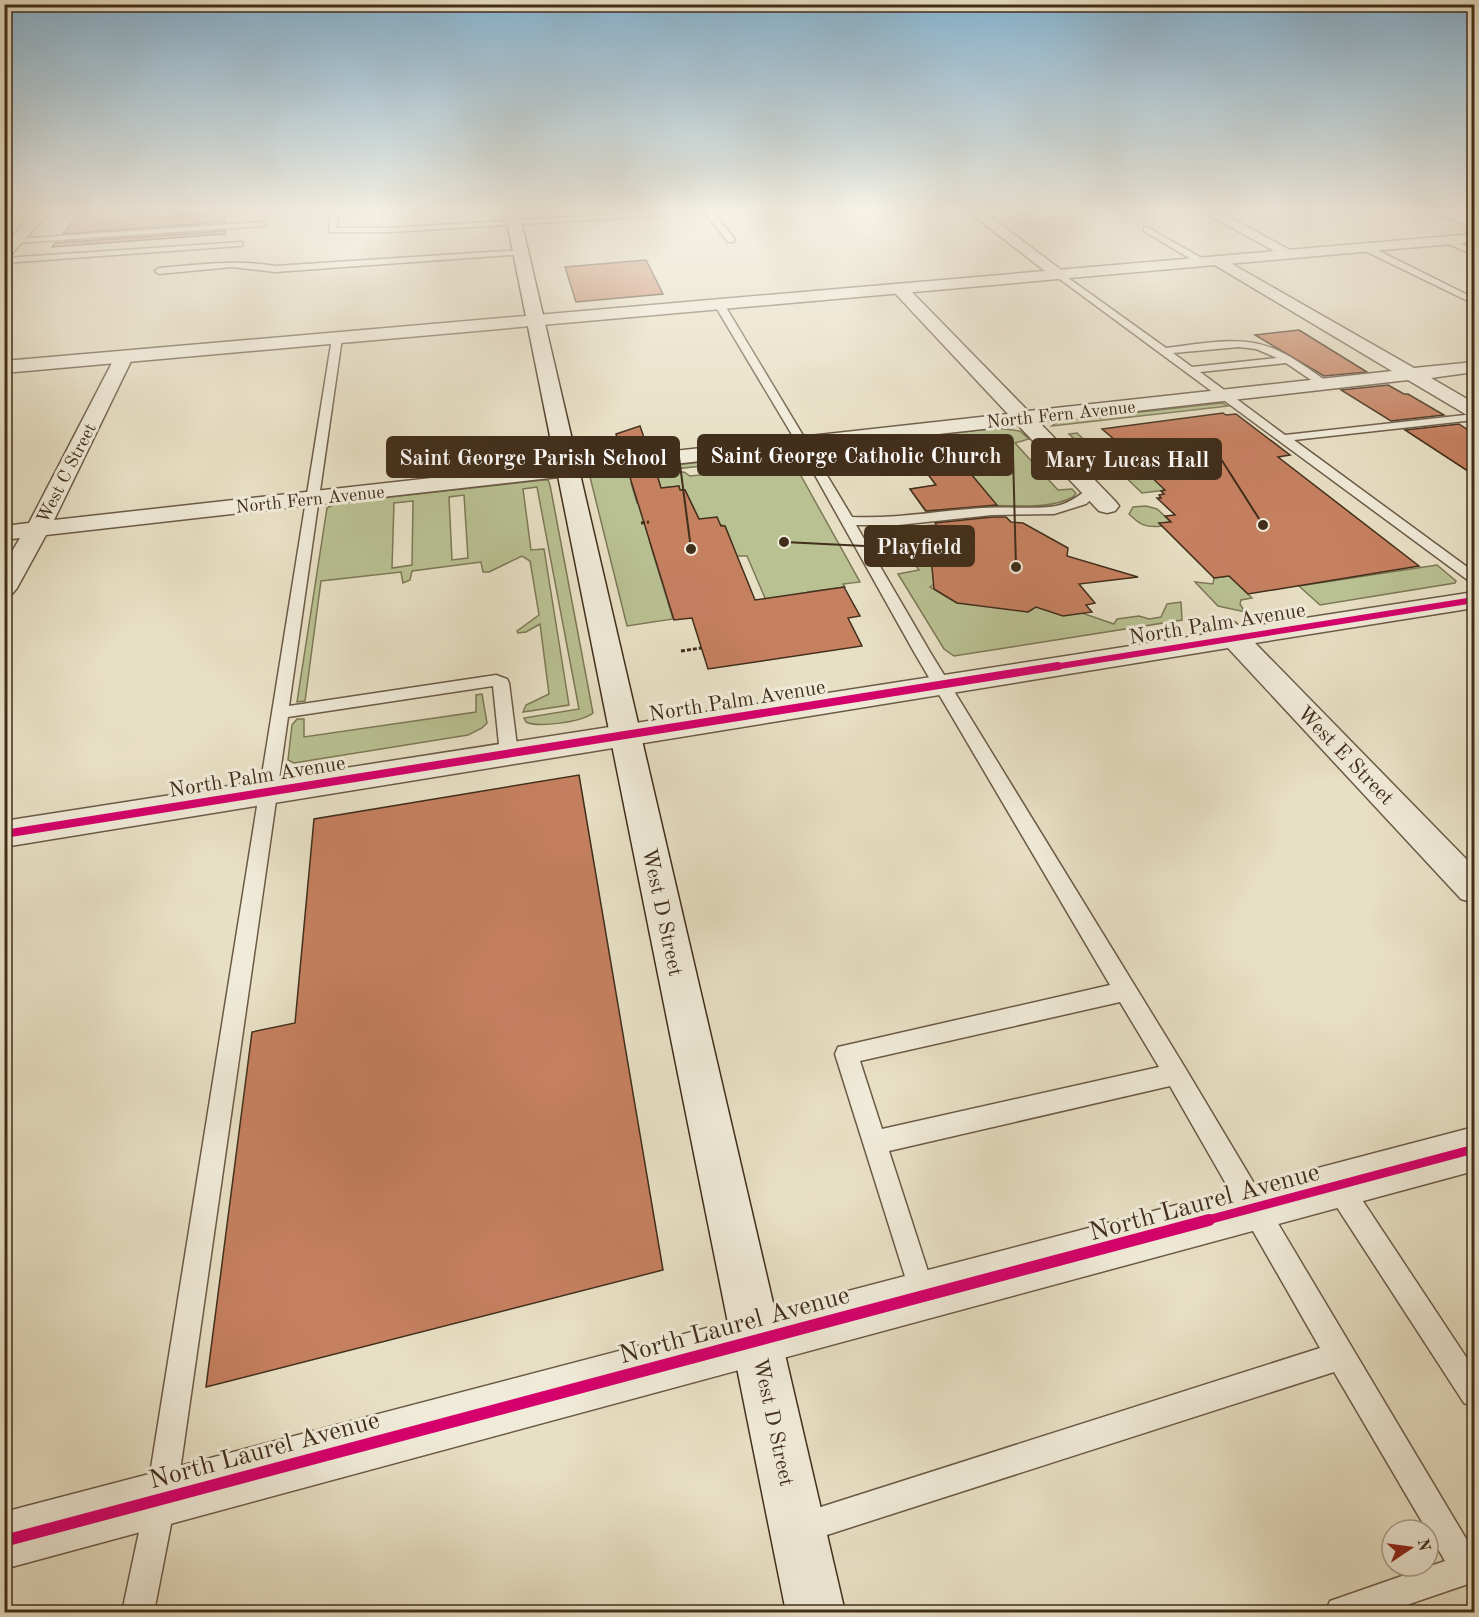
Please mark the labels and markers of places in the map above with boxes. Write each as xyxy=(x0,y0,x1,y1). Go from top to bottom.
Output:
callout: Saint George Catholic Church xyxy=(698,435,1013,475)
callout: Saint George Parish School xyxy=(387,437,679,477)
callout: Mary Lucas Hall xyxy=(1032,439,1221,479)
callout: Playfield xyxy=(865,526,974,566)

